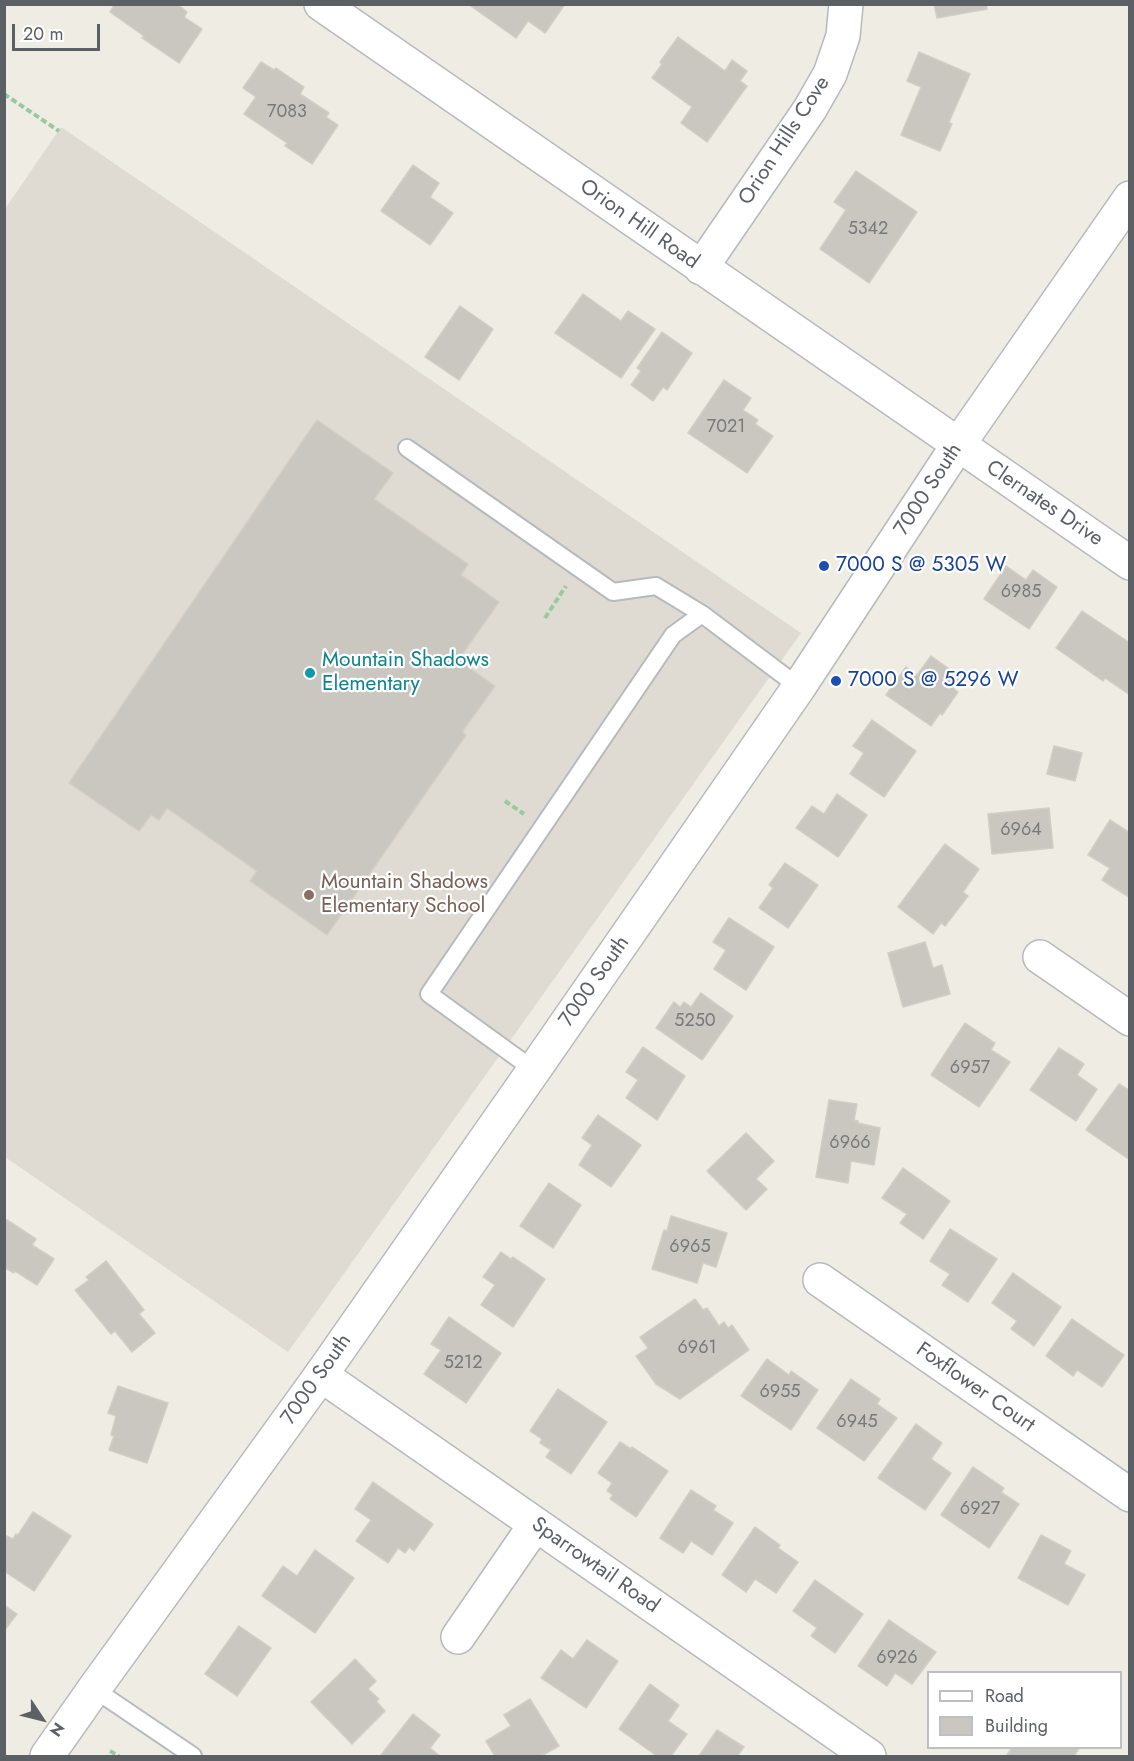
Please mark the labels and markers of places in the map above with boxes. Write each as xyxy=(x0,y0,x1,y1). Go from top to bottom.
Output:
place label: 7000 S @ 5305 W xyxy=(836,553,1006,579)
marker: 7000 S @ 5305 W xyxy=(817,559,831,573)
place label: Mountain Shadows Elementary xyxy=(322,648,489,698)
marker: Mountain Shadows Elementary xyxy=(303,666,317,680)
place label: 7000 S @ 5296 W xyxy=(848,668,1018,694)
marker: 7000 S @ 5296 W xyxy=(829,674,843,688)
place label: Mountain Shadows Elementary School xyxy=(321,870,488,920)
marker: Mountain Shadows Elementary School xyxy=(302,888,316,902)

